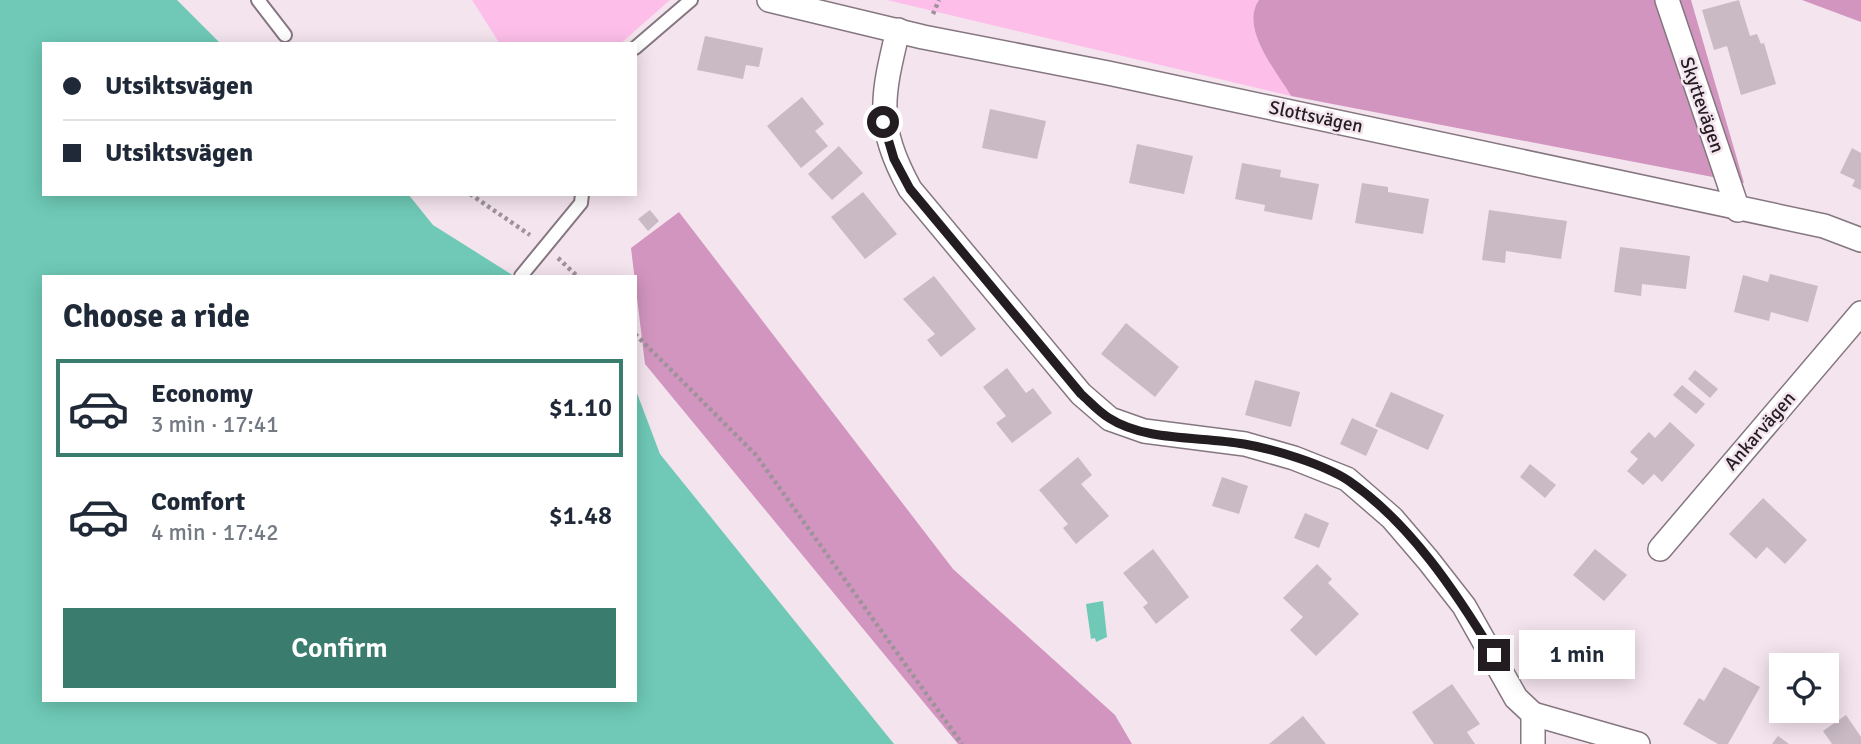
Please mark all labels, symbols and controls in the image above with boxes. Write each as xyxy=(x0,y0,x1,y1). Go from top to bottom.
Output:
street label: Skyttevägen xyxy=(1674,54,1730,156)
text: Utsiktsvägen xyxy=(105,70,253,102)
street label: Slottsvägen xyxy=(1267,95,1365,139)
route start xyxy=(867,106,899,138)
text: Utsiktsvägen xyxy=(105,137,253,169)
text: Choose a ride xyxy=(63,297,250,336)
icon: car xyxy=(67,377,130,440)
text: Economy xyxy=(151,378,253,410)
street label: Ankarvägen xyxy=(1719,387,1801,475)
text: $1.10 xyxy=(549,392,612,424)
text: 3 min · 17:41 xyxy=(151,410,279,439)
icon: car xyxy=(67,485,130,548)
text: Comfort xyxy=(151,486,245,518)
text: $1.48 xyxy=(549,500,612,532)
text: 4 min · 17:42 xyxy=(151,518,279,547)
button: Confirm xyxy=(63,608,616,688)
callout: 1 min xyxy=(1518,630,1634,680)
route end xyxy=(1478,639,1510,671)
text: 1 min xyxy=(1549,640,1605,669)
map controls xyxy=(1769,653,1839,723)
button: locate xyxy=(1769,653,1839,723)

